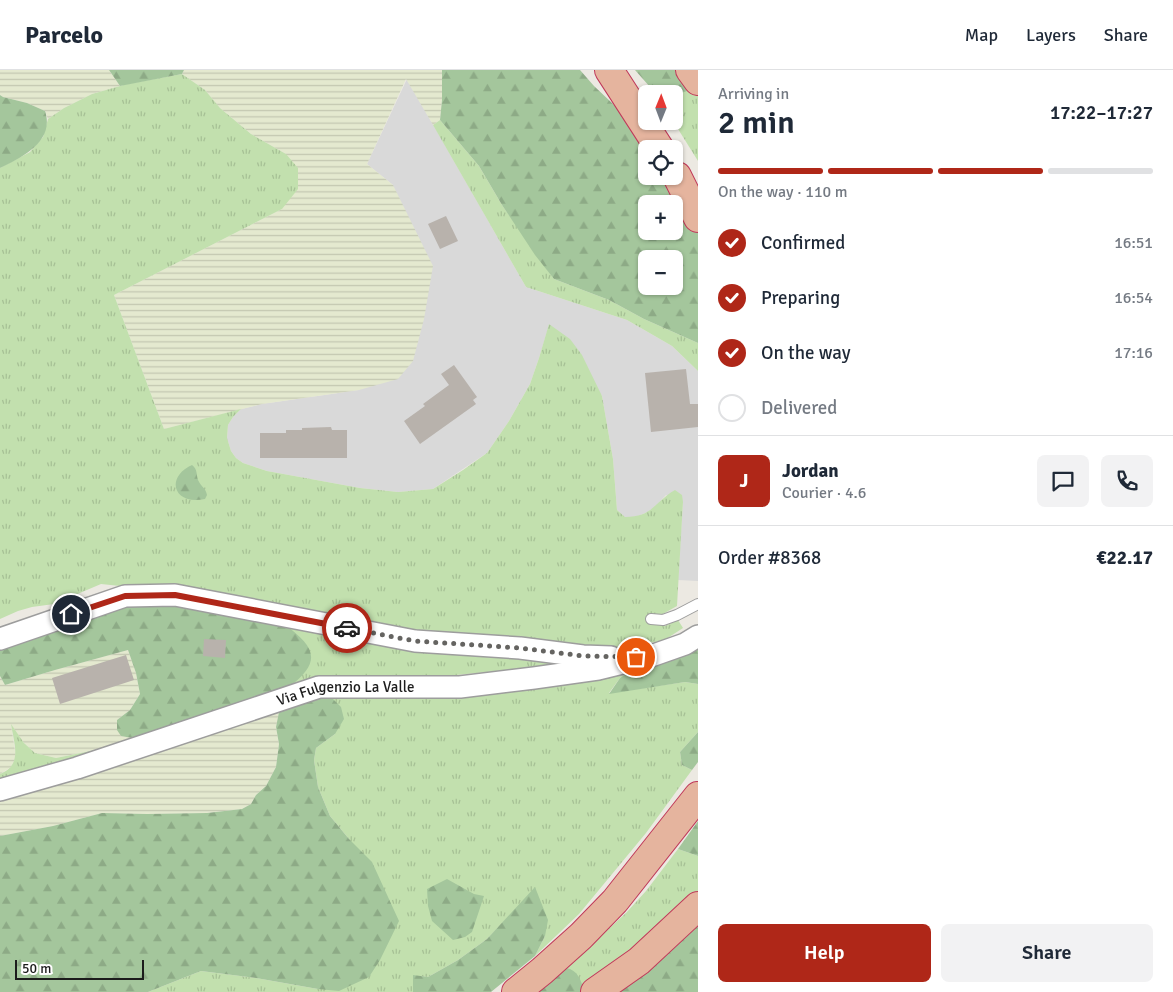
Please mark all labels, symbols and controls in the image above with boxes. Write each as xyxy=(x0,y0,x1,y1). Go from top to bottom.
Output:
text: Parcelo xyxy=(25,20,103,50)
text: Map xyxy=(965,24,998,46)
text: Layers xyxy=(1026,24,1076,46)
text: Share xyxy=(1104,24,1148,46)
text: Arriving in xyxy=(718,84,789,104)
north arrow xyxy=(638,85,682,130)
map controls xyxy=(638,85,683,295)
text: 17:22–17:27 xyxy=(1050,101,1153,125)
text: 2 min xyxy=(718,103,795,142)
button: locate xyxy=(638,140,683,185)
text: On the way · 110 m xyxy=(718,182,848,202)
button: + xyxy=(638,195,683,240)
icon: check xyxy=(718,229,746,257)
text: Confirmed xyxy=(761,231,845,255)
text: 16:51 xyxy=(1114,233,1153,253)
button: − xyxy=(638,250,683,295)
icon: check xyxy=(718,284,746,312)
text: Preparing xyxy=(761,286,840,310)
text: 16:54 xyxy=(1114,288,1153,308)
icon: check xyxy=(718,339,746,367)
text: On the way xyxy=(761,341,851,365)
text: 17:16 xyxy=(1114,343,1153,363)
text: Delivered xyxy=(761,396,837,420)
button: chat xyxy=(1037,455,1089,507)
button: phone xyxy=(1101,455,1153,507)
text: Jordan xyxy=(782,459,839,483)
text: J xyxy=(740,469,748,493)
text: Courier · 4.6 xyxy=(782,483,866,503)
text: Order #8368 xyxy=(718,546,821,570)
text: €22.17 xyxy=(1096,546,1153,570)
pin xyxy=(50,593,92,635)
icon: home xyxy=(57,600,85,628)
courier xyxy=(322,603,372,653)
icon: car xyxy=(333,614,361,642)
pin xyxy=(615,636,657,678)
icon: bag xyxy=(622,643,650,671)
street label: Via Fulgenzio La Valle xyxy=(274,678,414,709)
button: Help xyxy=(718,924,931,982)
button: Share xyxy=(941,924,1153,982)
scale bar xyxy=(15,957,144,980)
text: 50 m xyxy=(22,960,51,977)

